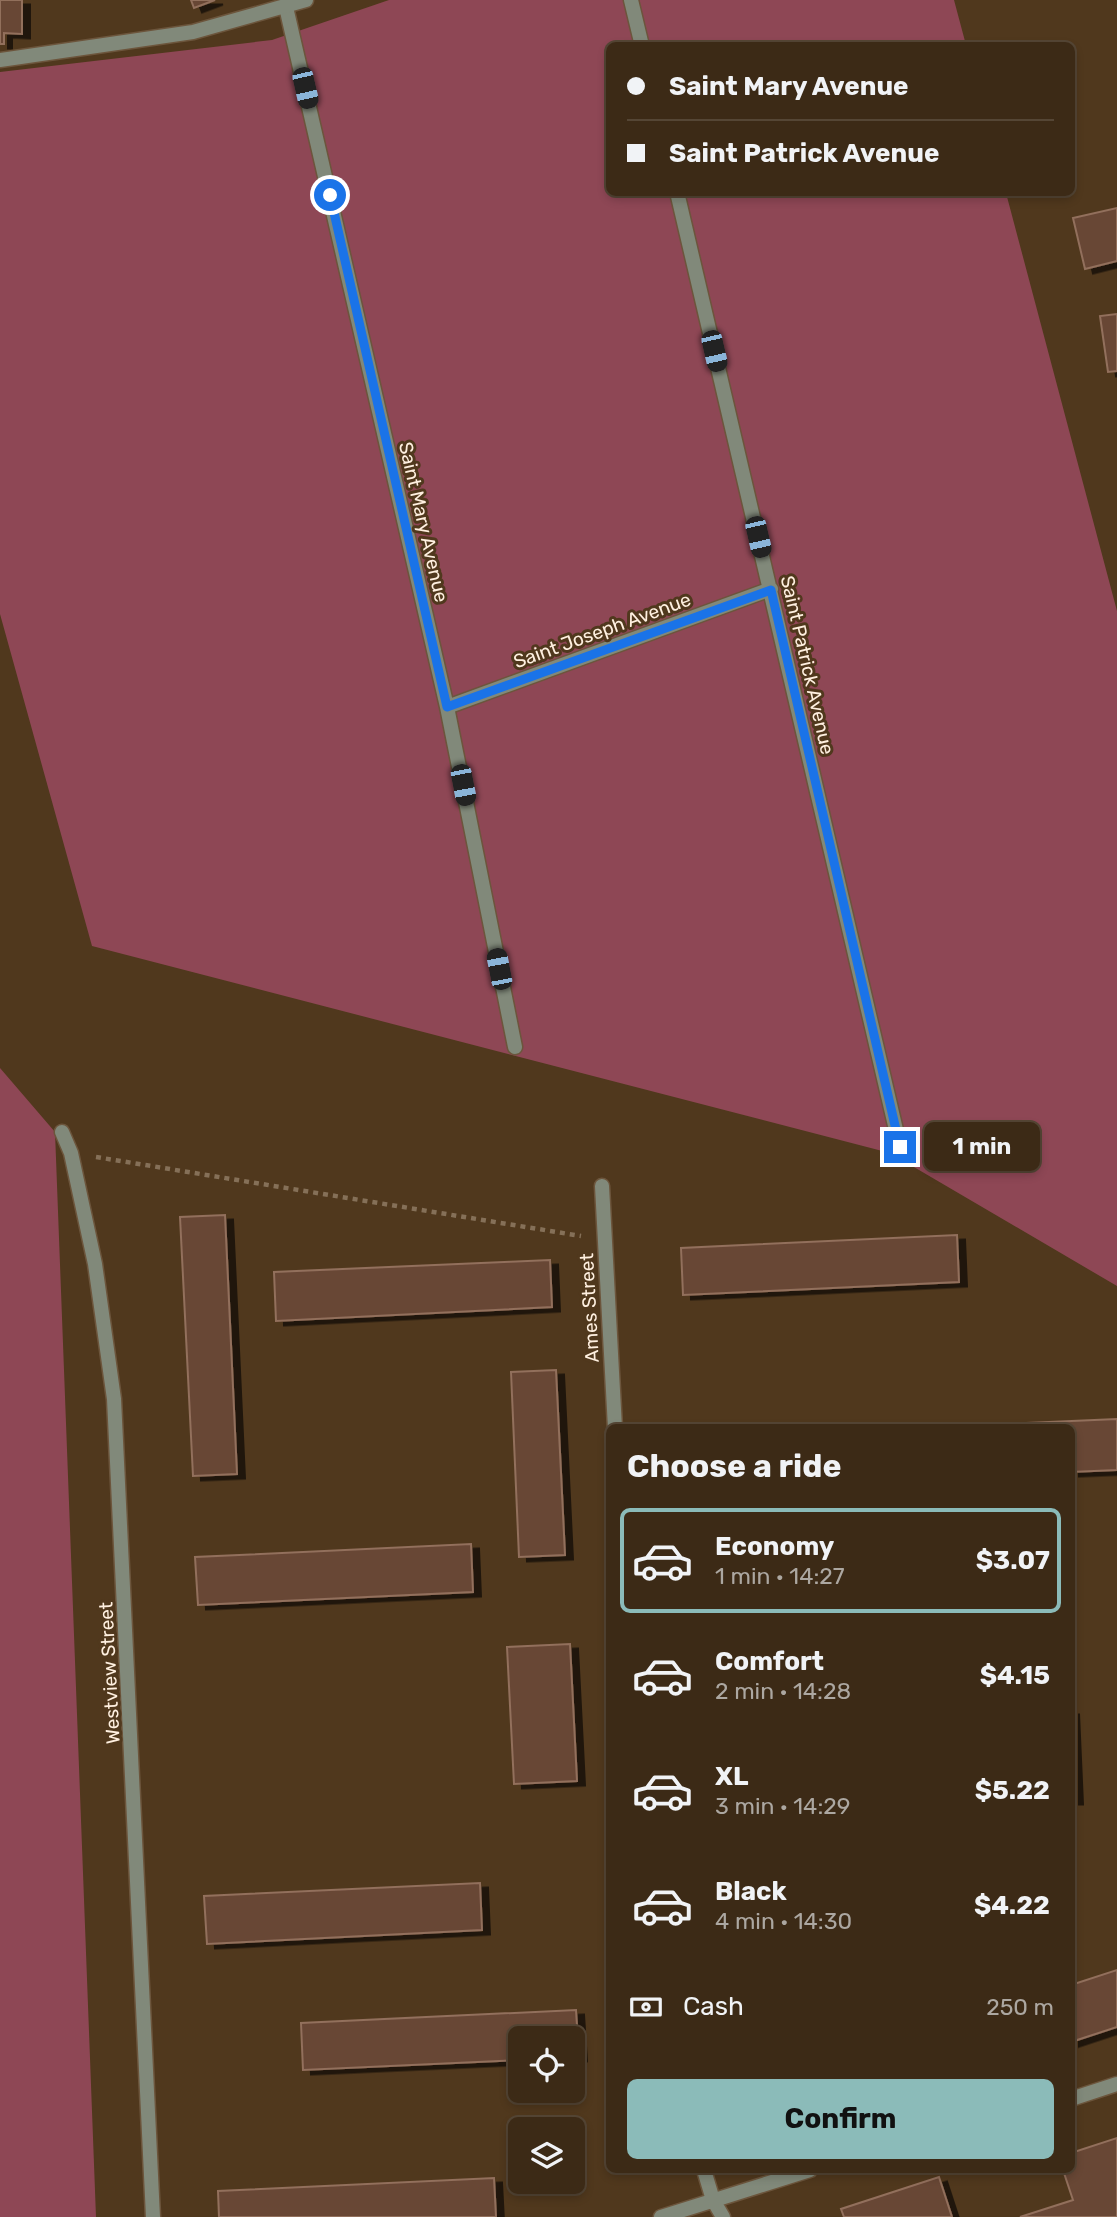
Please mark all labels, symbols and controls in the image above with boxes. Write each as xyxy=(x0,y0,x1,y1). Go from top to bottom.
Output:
car xyxy=(291,65,320,111)
text: Saint Mary Avenue xyxy=(669,71,909,102)
text: Saint Patrick Avenue xyxy=(669,138,939,169)
route start xyxy=(314,179,346,211)
car xyxy=(700,328,729,374)
street label: Saint Mary Avenue xyxy=(394,440,453,605)
car xyxy=(744,514,773,560)
street label: Saint Patrick Avenue xyxy=(776,573,839,757)
street label: Saint Joseph Avenue xyxy=(510,588,694,673)
car xyxy=(449,762,478,808)
car xyxy=(485,946,514,992)
callout: 1 min xyxy=(925,1122,1040,1172)
route end xyxy=(884,1131,916,1163)
text: 1 min xyxy=(953,1132,1011,1160)
street label: Ames Street xyxy=(575,1252,604,1363)
text: Choose a ride xyxy=(627,1447,841,1485)
icon: car xyxy=(631,1529,694,1592)
text: Economy xyxy=(715,1531,834,1562)
text: $3.07 xyxy=(976,1545,1050,1576)
text: 1 min · 14:27 xyxy=(715,1562,845,1590)
street label: Westview Street xyxy=(94,1601,125,1745)
icon: car xyxy=(631,1644,694,1707)
text: Comfort xyxy=(715,1646,824,1677)
text: $4.15 xyxy=(980,1660,1050,1691)
text: 2 min · 14:28 xyxy=(715,1677,851,1705)
icon: car xyxy=(631,1759,694,1822)
text: XL xyxy=(715,1761,748,1792)
text: $5.22 xyxy=(975,1775,1050,1806)
text: 3 min · 14:29 xyxy=(715,1792,850,1820)
icon: car xyxy=(631,1874,694,1937)
text: Black xyxy=(715,1876,787,1907)
text: $4.22 xyxy=(974,1890,1050,1921)
text: 4 min · 14:30 xyxy=(715,1907,852,1935)
icon: cash xyxy=(627,1988,665,2026)
text: Cash xyxy=(683,1991,744,2022)
text: 250 m xyxy=(986,1993,1054,2021)
map controls xyxy=(508,2026,585,2194)
button: locate xyxy=(508,2026,585,2103)
button: Confirm xyxy=(627,2079,1054,2159)
button: layers xyxy=(508,2117,585,2194)

